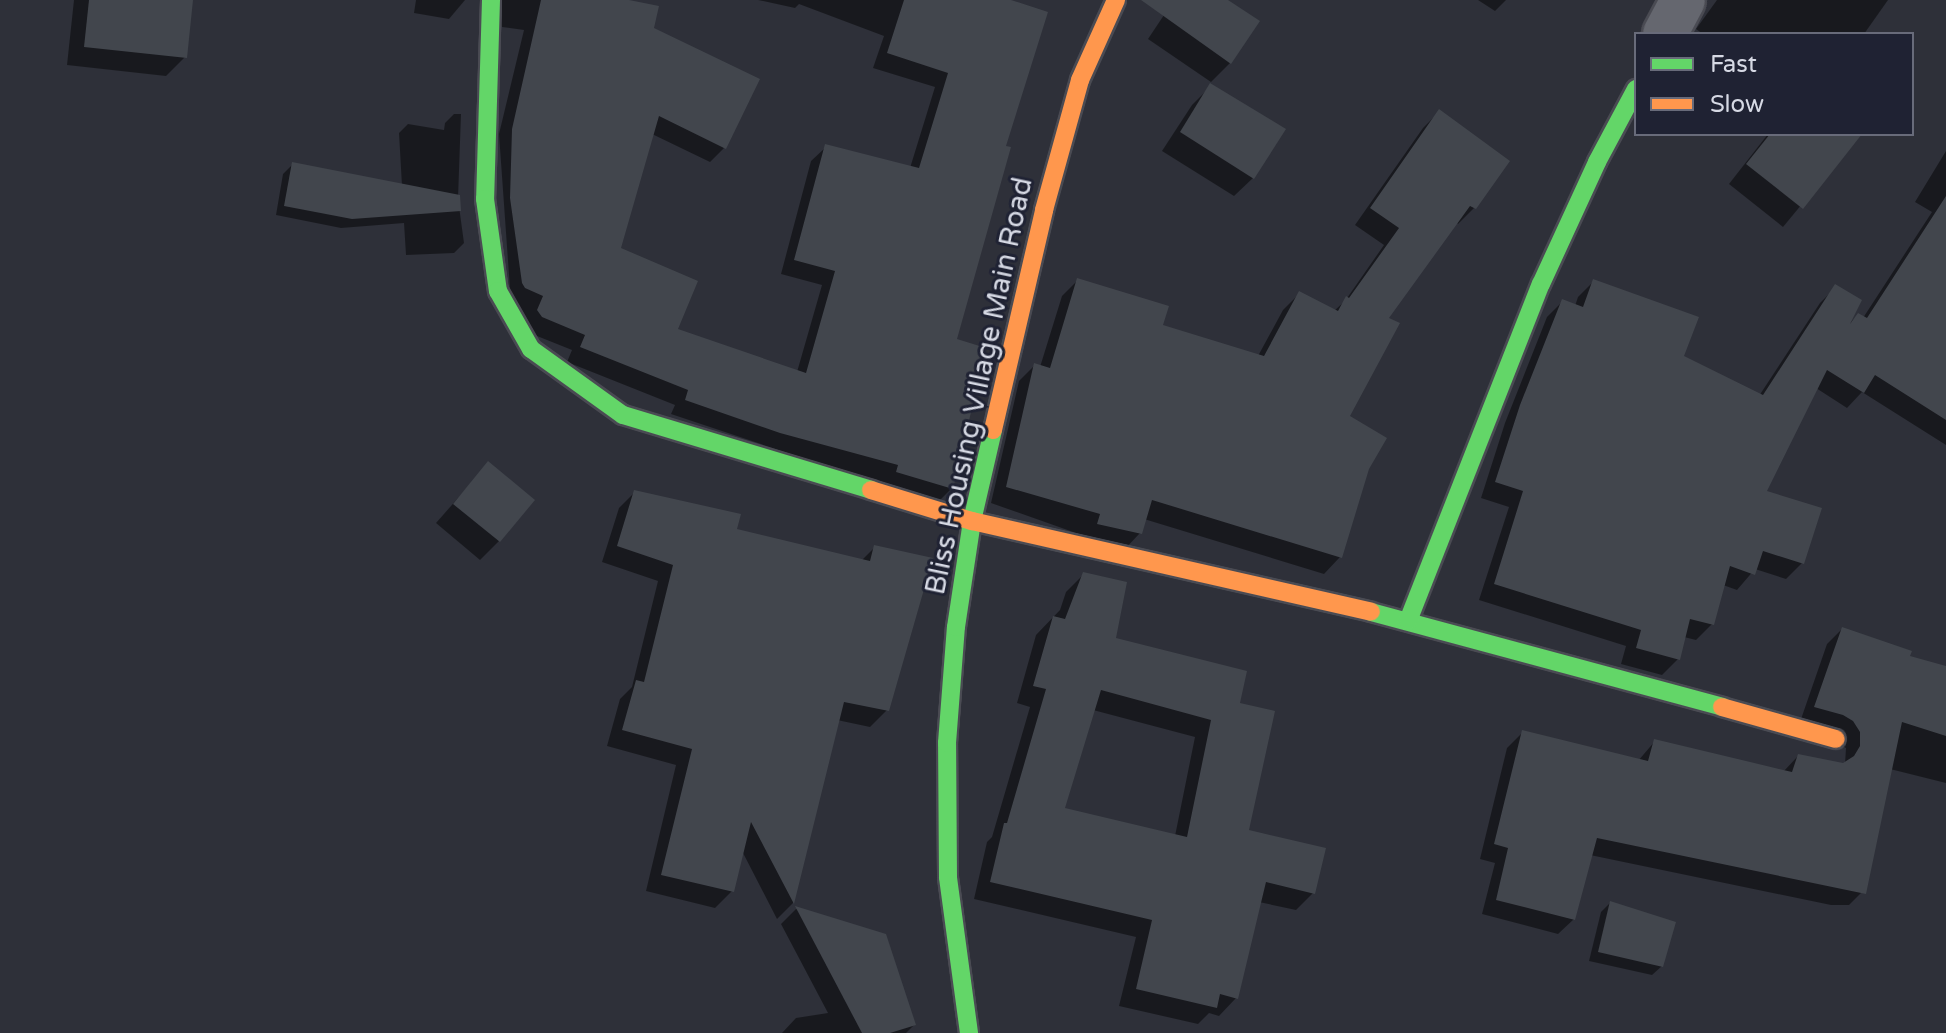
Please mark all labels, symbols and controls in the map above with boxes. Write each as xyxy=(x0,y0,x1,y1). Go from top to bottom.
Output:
legend xyxy=(1634,32,1914,136)
text: Fast xyxy=(1710,50,1757,79)
text: Slow xyxy=(1710,90,1764,119)
street label: Bliss Housing Village Main Road xyxy=(918,174,1040,598)

